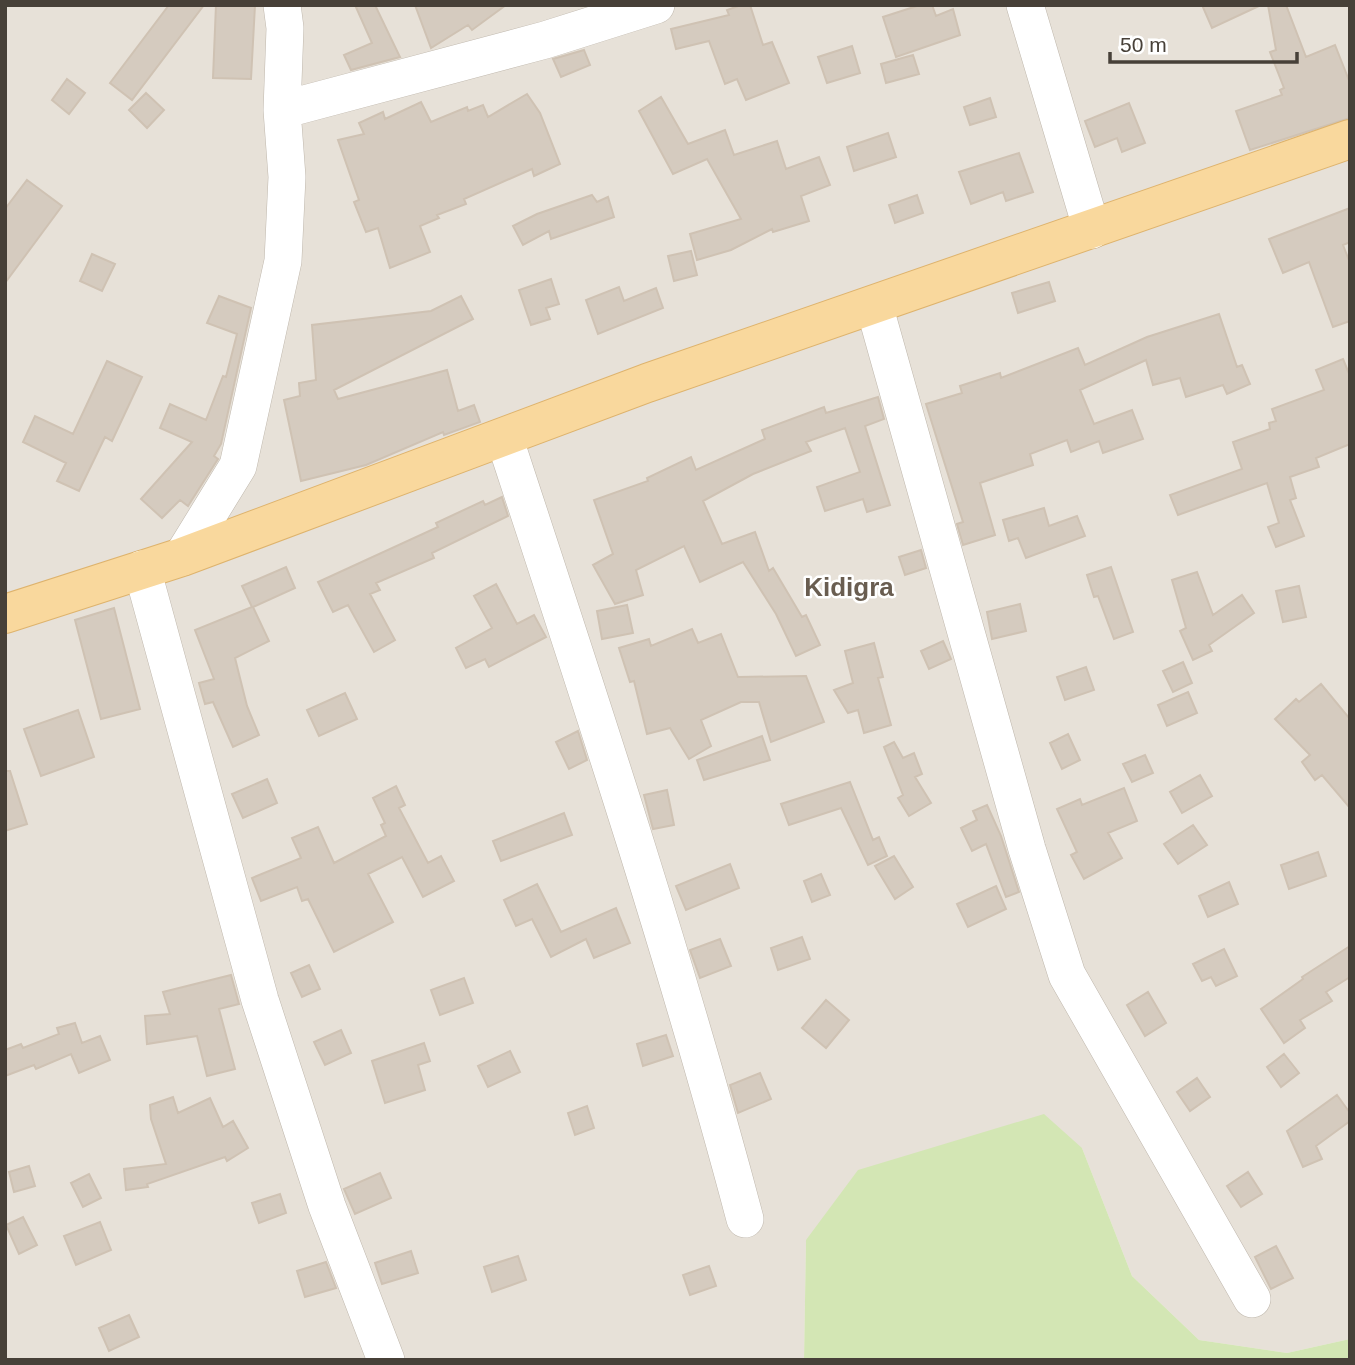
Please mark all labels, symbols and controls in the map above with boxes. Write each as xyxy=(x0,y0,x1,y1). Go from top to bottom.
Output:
scale bar xyxy=(1110,21,1297,65)
text: 50 m xyxy=(1120,33,1167,56)
district label: Kidigra xyxy=(804,572,894,602)

